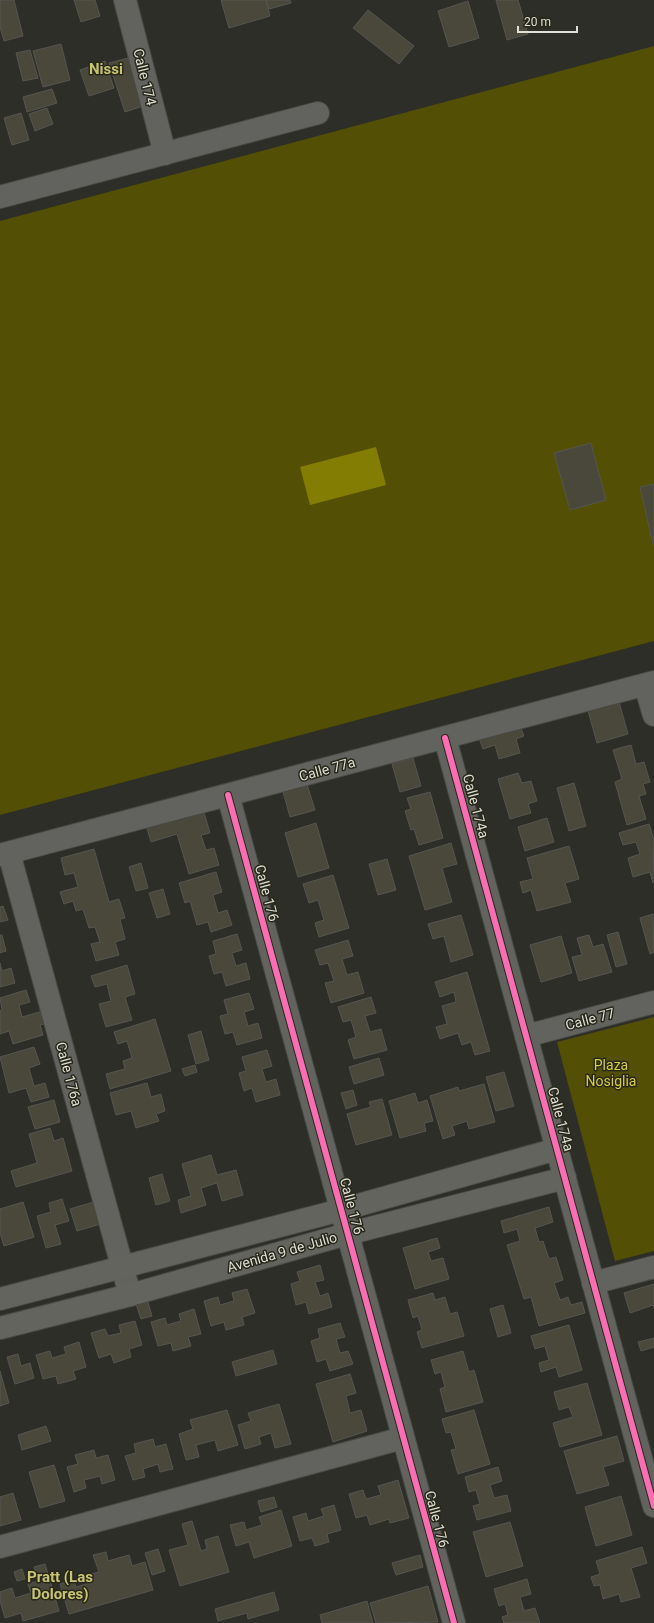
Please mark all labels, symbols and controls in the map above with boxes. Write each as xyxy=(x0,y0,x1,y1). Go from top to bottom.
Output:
scale bar xyxy=(518,8,577,34)
text: 20 m xyxy=(524,15,551,29)
street label: Calle 174 xyxy=(130,47,160,107)
district label: Nissi xyxy=(89,60,123,78)
street label: Calle 77a xyxy=(297,754,357,784)
street label: Calle 174a xyxy=(460,772,492,840)
street label: Calle 176 xyxy=(252,863,282,923)
street label: Calle 77 xyxy=(564,1005,616,1033)
street label: Calle 176a xyxy=(53,1040,85,1108)
park label: Plaza Nosiglia xyxy=(586,1057,636,1089)
street label: Calle 174a xyxy=(545,1085,577,1153)
street label: Calle 176 xyxy=(337,1176,367,1236)
street label: Avenida 9 de Julio xyxy=(225,1229,339,1275)
street label: Calle 176 xyxy=(422,1489,452,1549)
district label: Pratt (Las Dolores) xyxy=(27,1568,93,1603)

